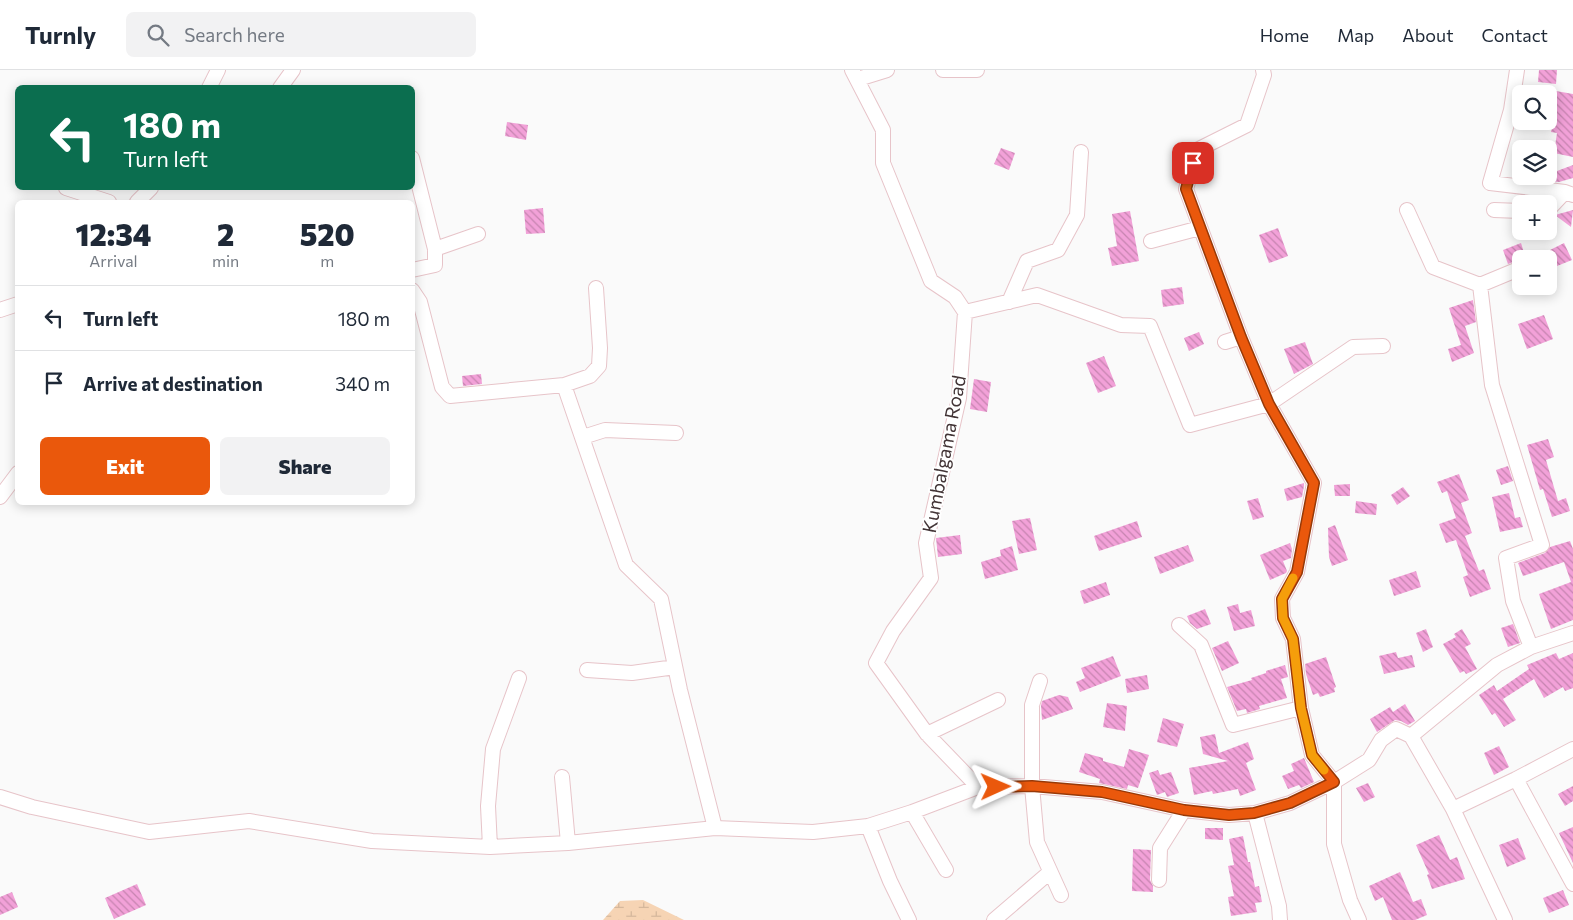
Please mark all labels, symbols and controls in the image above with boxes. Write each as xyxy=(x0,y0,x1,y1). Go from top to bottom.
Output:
search box xyxy=(126,12,476,57)
text: Turnly xyxy=(25,20,96,49)
icon: search xyxy=(144,21,172,49)
text: Search here xyxy=(184,23,285,46)
text: Home xyxy=(1260,24,1309,46)
text: Map xyxy=(1337,24,1374,46)
text: About xyxy=(1402,24,1454,46)
text: Contact xyxy=(1482,24,1548,46)
map controls xyxy=(1512,85,1557,295)
button: search xyxy=(1512,85,1557,130)
text: 180 m xyxy=(123,102,221,145)
icon: left xyxy=(40,105,105,170)
button: layers xyxy=(1512,140,1557,185)
pin xyxy=(1172,142,1214,184)
text: Turn left xyxy=(123,145,208,172)
icon: arrive xyxy=(1179,149,1207,177)
button: + xyxy=(1512,195,1557,240)
text: 12:34 xyxy=(75,215,152,252)
text: 2 xyxy=(217,215,234,252)
text: 520 xyxy=(300,215,355,252)
button: − xyxy=(1512,250,1557,295)
text: Arrival xyxy=(89,251,138,270)
text: min xyxy=(212,251,239,270)
text: m xyxy=(320,251,334,270)
icon: left xyxy=(40,304,68,332)
text: Turn left xyxy=(83,307,158,330)
text: 180 m xyxy=(338,307,390,330)
icon: arrive xyxy=(40,369,68,397)
text: Arrive at destination xyxy=(83,372,263,395)
text: 340 m xyxy=(335,372,390,395)
street label: Kumbalgama Road xyxy=(917,373,970,535)
button: Exit xyxy=(40,437,210,495)
button: Share xyxy=(220,437,390,495)
position arrow xyxy=(969,760,1021,812)

